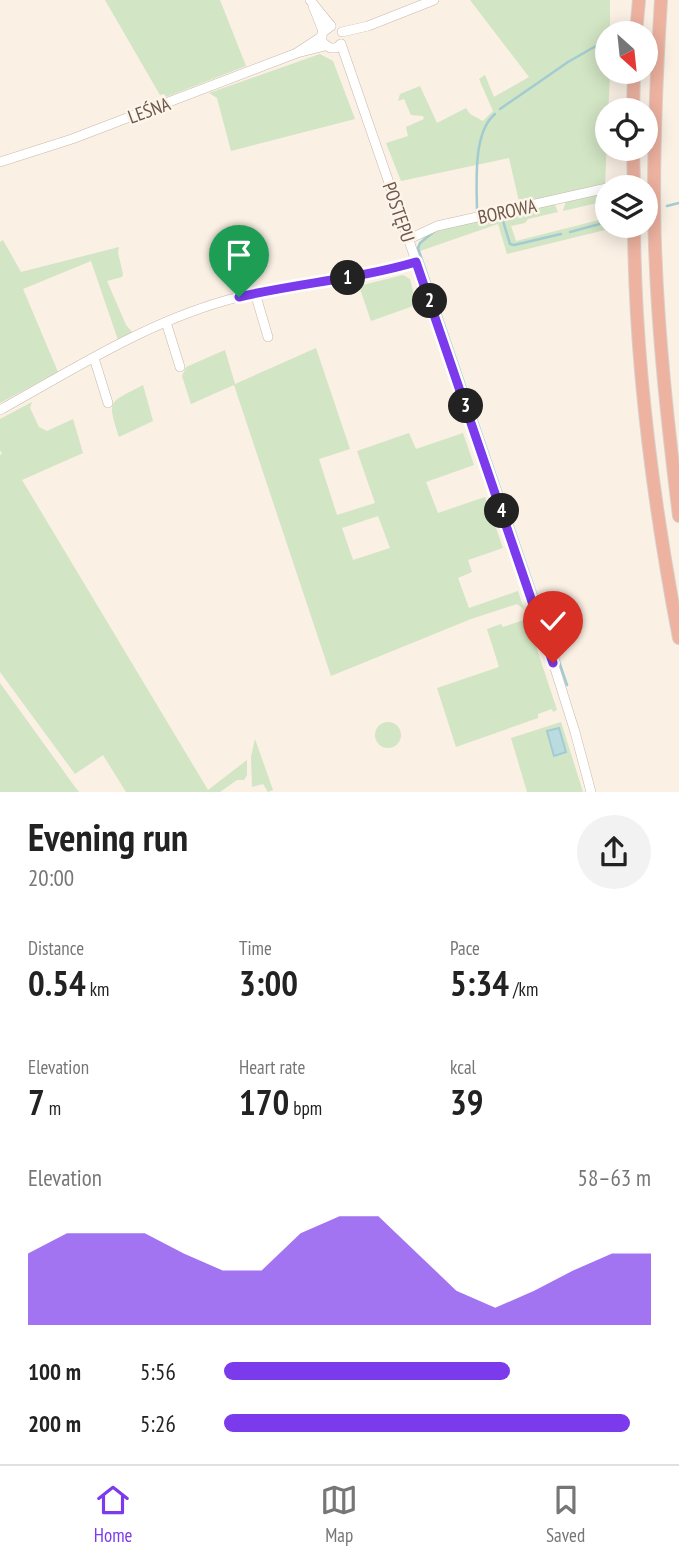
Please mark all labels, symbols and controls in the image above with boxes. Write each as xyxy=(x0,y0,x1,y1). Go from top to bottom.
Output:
north arrow xyxy=(595,21,658,84)
map controls xyxy=(595,21,658,238)
street label: LEŚNA xyxy=(125,91,173,129)
button: locate xyxy=(595,98,658,161)
button: layers xyxy=(595,175,658,238)
street label: POSTĘPU xyxy=(378,179,420,245)
street label: BOROWA xyxy=(475,193,539,229)
pin xyxy=(209,225,269,297)
icon: arrive xyxy=(220,236,258,274)
pin: 1 xyxy=(330,260,366,296)
text: 1 xyxy=(343,265,352,289)
pin: 2 xyxy=(412,284,448,318)
text: 2 xyxy=(425,288,434,312)
pin: 3 xyxy=(448,388,484,424)
text: 3 xyxy=(461,393,470,417)
pin: 4 xyxy=(484,494,520,528)
text: 4 xyxy=(497,498,506,522)
pin xyxy=(523,591,583,663)
icon: check xyxy=(534,602,572,640)
text: Evening run xyxy=(28,812,188,861)
button: share xyxy=(577,815,651,889)
text: 20:00 xyxy=(28,863,74,892)
text: Distance xyxy=(28,936,84,960)
text: Time xyxy=(239,936,272,960)
text: Pace xyxy=(450,936,480,960)
text: 0.54 xyxy=(28,960,86,1006)
text: 3:00 xyxy=(239,960,298,1006)
text: 5:34 xyxy=(450,960,509,1006)
text: km xyxy=(86,977,109,1001)
text: /km xyxy=(509,977,538,1001)
text: Elevation xyxy=(28,1055,89,1079)
text: Heart rate xyxy=(239,1055,305,1079)
text: kcal xyxy=(450,1055,476,1079)
text: 7 xyxy=(28,1079,45,1125)
text: 170 xyxy=(239,1079,289,1125)
text: 39 xyxy=(450,1079,483,1125)
text: m xyxy=(45,1096,61,1120)
text: bpm xyxy=(289,1096,322,1120)
text: Elevation xyxy=(28,1163,102,1192)
text: 58–63 m xyxy=(578,1163,651,1192)
text: 100 m xyxy=(28,1357,81,1386)
text: 5:56 xyxy=(140,1357,176,1386)
text: 200 m xyxy=(28,1409,81,1438)
text: 5:26 xyxy=(140,1409,176,1438)
tab: Home xyxy=(94,1481,132,1547)
tab: Map xyxy=(320,1481,358,1547)
tab: Saved xyxy=(546,1481,585,1547)

